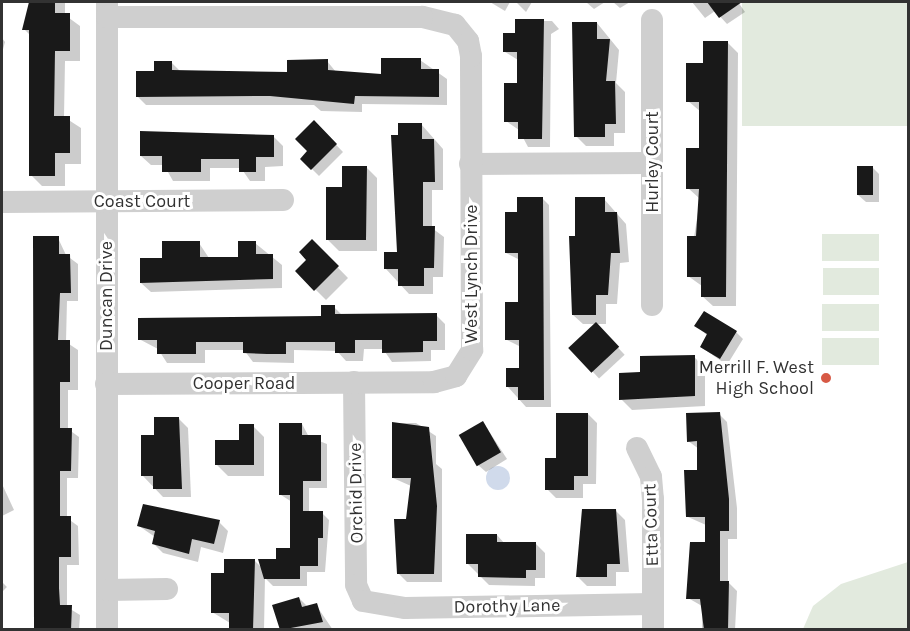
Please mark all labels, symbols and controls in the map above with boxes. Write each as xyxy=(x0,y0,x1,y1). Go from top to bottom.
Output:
street label: Hurley Court xyxy=(641,111,663,213)
street label: Coast Court xyxy=(94,190,190,212)
street label: West Lynch Drive xyxy=(460,205,482,343)
street label: Duncan Drive xyxy=(95,241,117,351)
place label: Merrill F. West High School xyxy=(699,357,814,400)
marker: Merrill F. West High School xyxy=(819,371,833,385)
street label: Cooper Road xyxy=(193,372,295,394)
street label: Orchid Drive xyxy=(344,443,368,543)
street label: Etta Court xyxy=(639,483,663,567)
street label: Dorothy Lane xyxy=(453,594,561,618)

